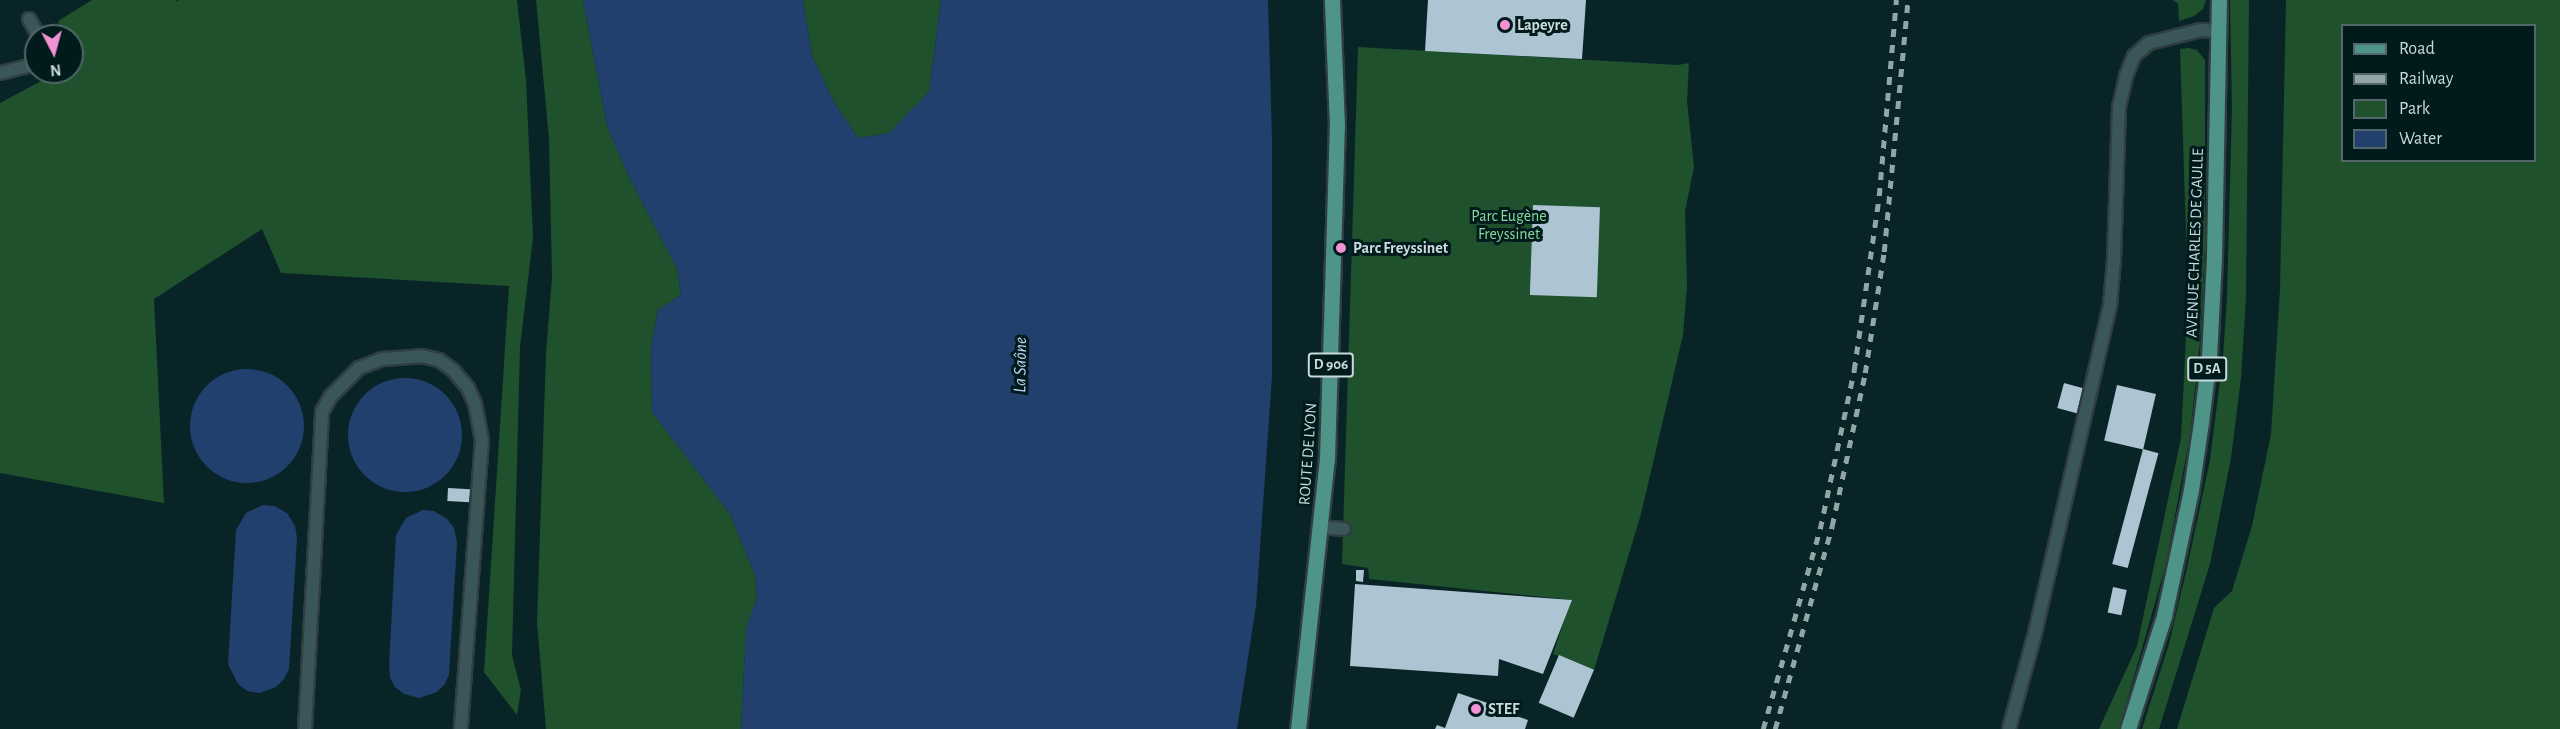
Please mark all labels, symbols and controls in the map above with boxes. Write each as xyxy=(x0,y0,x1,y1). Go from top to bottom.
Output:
place label: Lapeyre xyxy=(1517,15,1568,35)
marker: Lapeyre xyxy=(1498,18,1512,32)
north arrow xyxy=(24,24,84,84)
legend xyxy=(2341,24,2536,162)
text: Road xyxy=(2399,40,2435,58)
text: N xyxy=(49,61,62,78)
text: Railway xyxy=(2399,70,2453,88)
text: Park xyxy=(2399,100,2430,118)
text: Water xyxy=(2399,130,2442,148)
street label: AVENUE CHARLES DE GAULLE xyxy=(2182,148,2208,338)
park label: Parc Eugène Freyssinet xyxy=(1471,206,1547,244)
place label: Parc Freyssinet xyxy=(1353,238,1448,258)
marker: Parc Freyssinet xyxy=(1334,241,1348,255)
water label: La Saône xyxy=(1010,337,1032,393)
road number: D 906 xyxy=(1307,353,1355,377)
road number: D 5A xyxy=(2186,357,2228,381)
street label: ROUTE DE LYON xyxy=(1295,402,1321,506)
place label: STEF xyxy=(1488,699,1519,719)
marker: STEF xyxy=(1469,702,1483,716)

